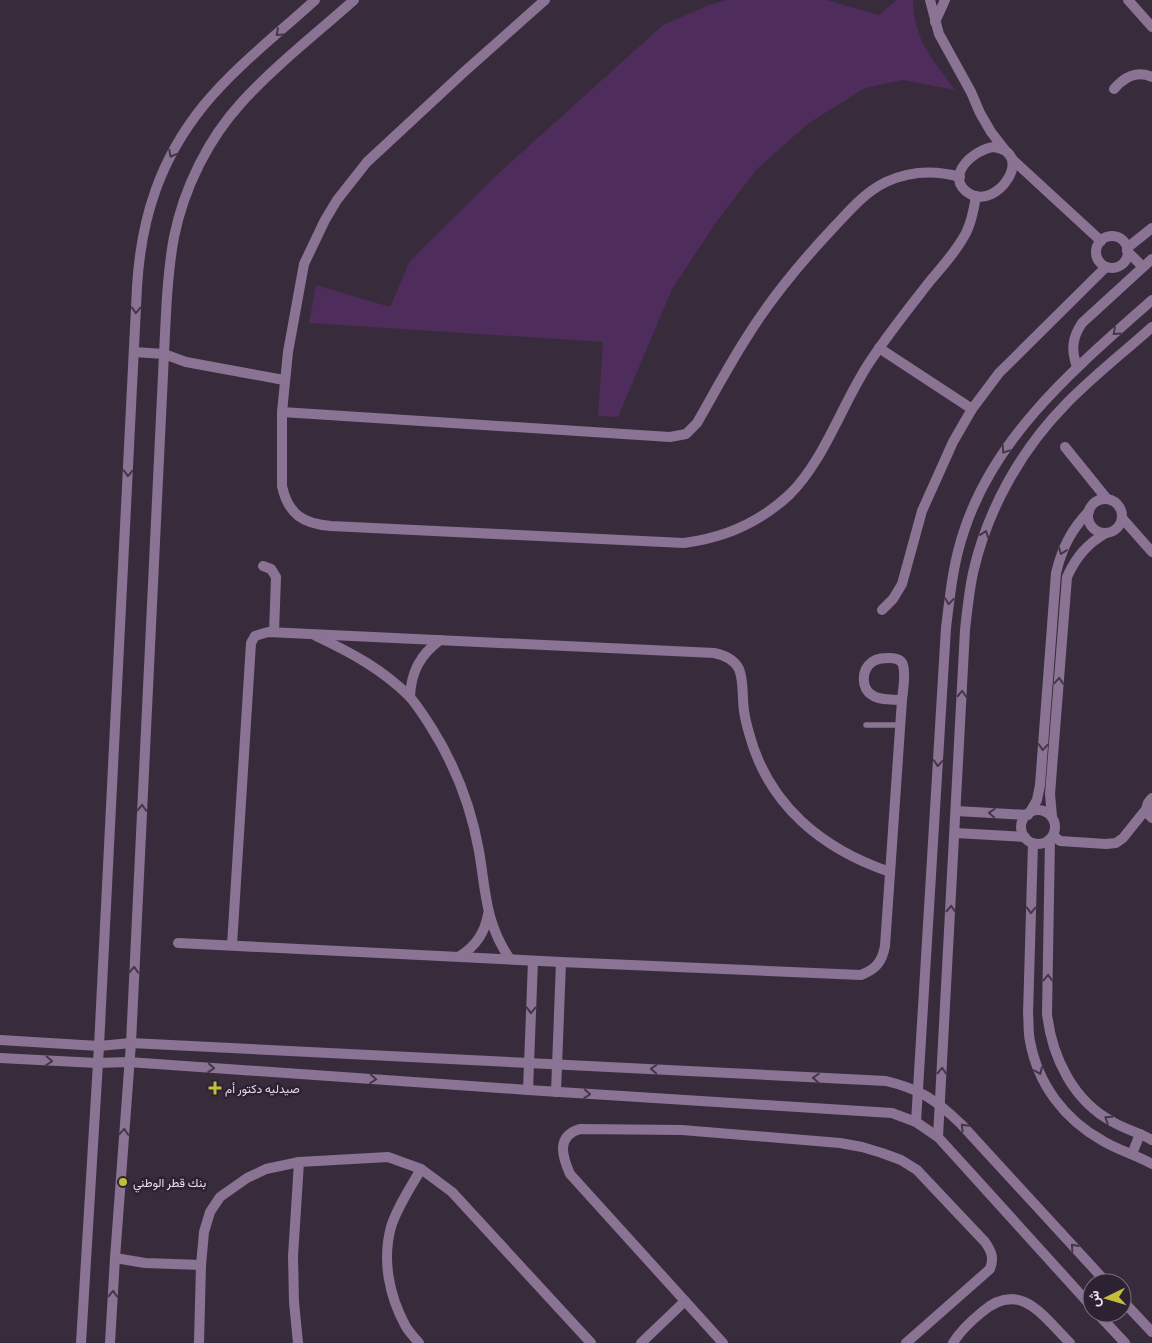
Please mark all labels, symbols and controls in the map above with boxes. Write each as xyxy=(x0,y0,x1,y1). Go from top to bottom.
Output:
one-way arrow xyxy=(275,27,284,36)
one-way arrow xyxy=(168,148,178,157)
one-way arrow xyxy=(130,307,141,315)
one-way arrow xyxy=(1112,327,1121,336)
one-way arrow xyxy=(1002,445,1011,454)
one-way arrow xyxy=(122,469,133,477)
one-way arrow xyxy=(979,530,989,539)
one-way arrow xyxy=(1058,546,1068,555)
one-way arrow xyxy=(944,597,955,605)
one-way arrow xyxy=(1054,677,1065,685)
one-way arrow xyxy=(956,690,967,698)
one-way arrow xyxy=(1037,743,1048,751)
one-way arrow xyxy=(933,759,944,767)
one-way arrow xyxy=(137,804,147,812)
one-way arrow xyxy=(988,807,996,818)
one-way arrow xyxy=(945,905,956,913)
one-way arrow xyxy=(1026,906,1037,914)
one-way arrow xyxy=(129,966,140,974)
one-way arrow xyxy=(1042,973,1053,981)
one-way arrow xyxy=(525,1006,536,1014)
one-way arrow xyxy=(45,1055,53,1066)
one-way arrow xyxy=(207,1063,215,1074)
one-way arrow xyxy=(650,1064,658,1075)
one-way arrow xyxy=(1033,1066,1043,1074)
one-way arrow xyxy=(936,1067,947,1075)
one-way arrow xyxy=(812,1072,820,1083)
one-way arrow xyxy=(369,1074,377,1085)
place label: صيدليه دكتور أم xyxy=(225,1079,300,1098)
marker: صيدليه دكتور أم xyxy=(209,1082,221,1094)
one-way arrow xyxy=(584,1088,592,1099)
one-way arrow xyxy=(1104,1115,1113,1125)
one-way arrow xyxy=(961,1124,970,1133)
one-way arrow xyxy=(118,1128,129,1136)
place label: بنك قطر الوطني xyxy=(133,1173,206,1193)
marker: بنك قطر الوطني xyxy=(117,1176,129,1188)
one-way arrow xyxy=(1071,1244,1080,1253)
north arrow xyxy=(1082,1273,1132,1323)
one-way arrow xyxy=(107,1290,118,1298)
text: ش xyxy=(1082,1290,1105,1308)

